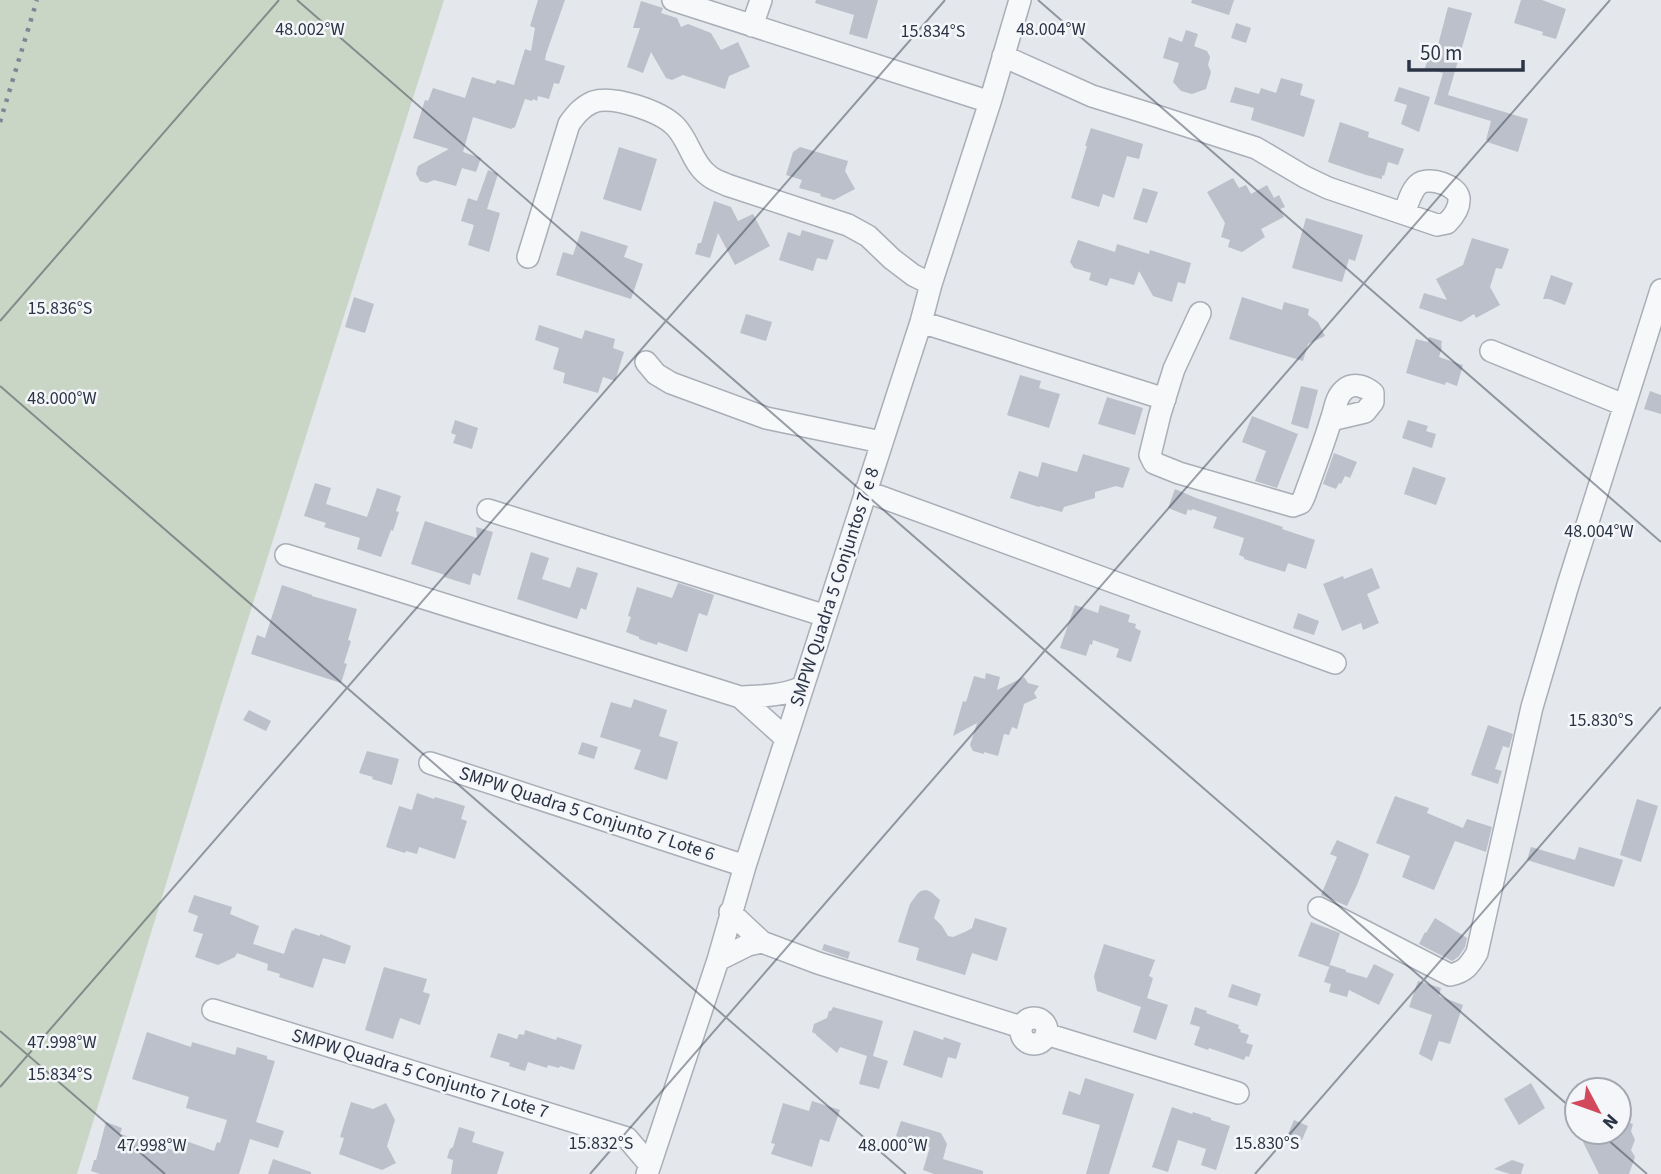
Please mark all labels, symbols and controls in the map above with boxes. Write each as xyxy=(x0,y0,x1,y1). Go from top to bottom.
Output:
text: 48.002°W xyxy=(275,17,345,42)
text: 48.004°W xyxy=(1016,17,1086,42)
text: 15.834°S xyxy=(901,19,965,44)
scale bar xyxy=(1409,28,1523,72)
text: 50 m xyxy=(1420,38,1462,68)
text: 15.836°S xyxy=(28,296,92,321)
text: 48.000°W xyxy=(27,386,97,411)
street label: SMPW Quadra 5 Conjuntos 7 e 8 xyxy=(783,464,887,710)
text: 48.004°W xyxy=(1564,519,1634,544)
text: 15.830°S xyxy=(1569,708,1633,733)
street label: SMPW Quadra 5 Conjunto 7 Lote 6 xyxy=(456,760,718,868)
street label: SMPW Quadra 5 Conjunto 7 Lote 7 xyxy=(288,1022,552,1126)
text: 47.998°W xyxy=(27,1030,97,1055)
text: 15.834°S xyxy=(28,1062,92,1087)
north arrow xyxy=(1563,1076,1633,1146)
text: N xyxy=(1595,1108,1624,1135)
text: 15.832°S xyxy=(569,1131,633,1156)
text: 15.830°S xyxy=(1235,1131,1299,1156)
text: 47.998°W xyxy=(117,1133,187,1158)
text: 48.000°W xyxy=(858,1133,928,1158)

